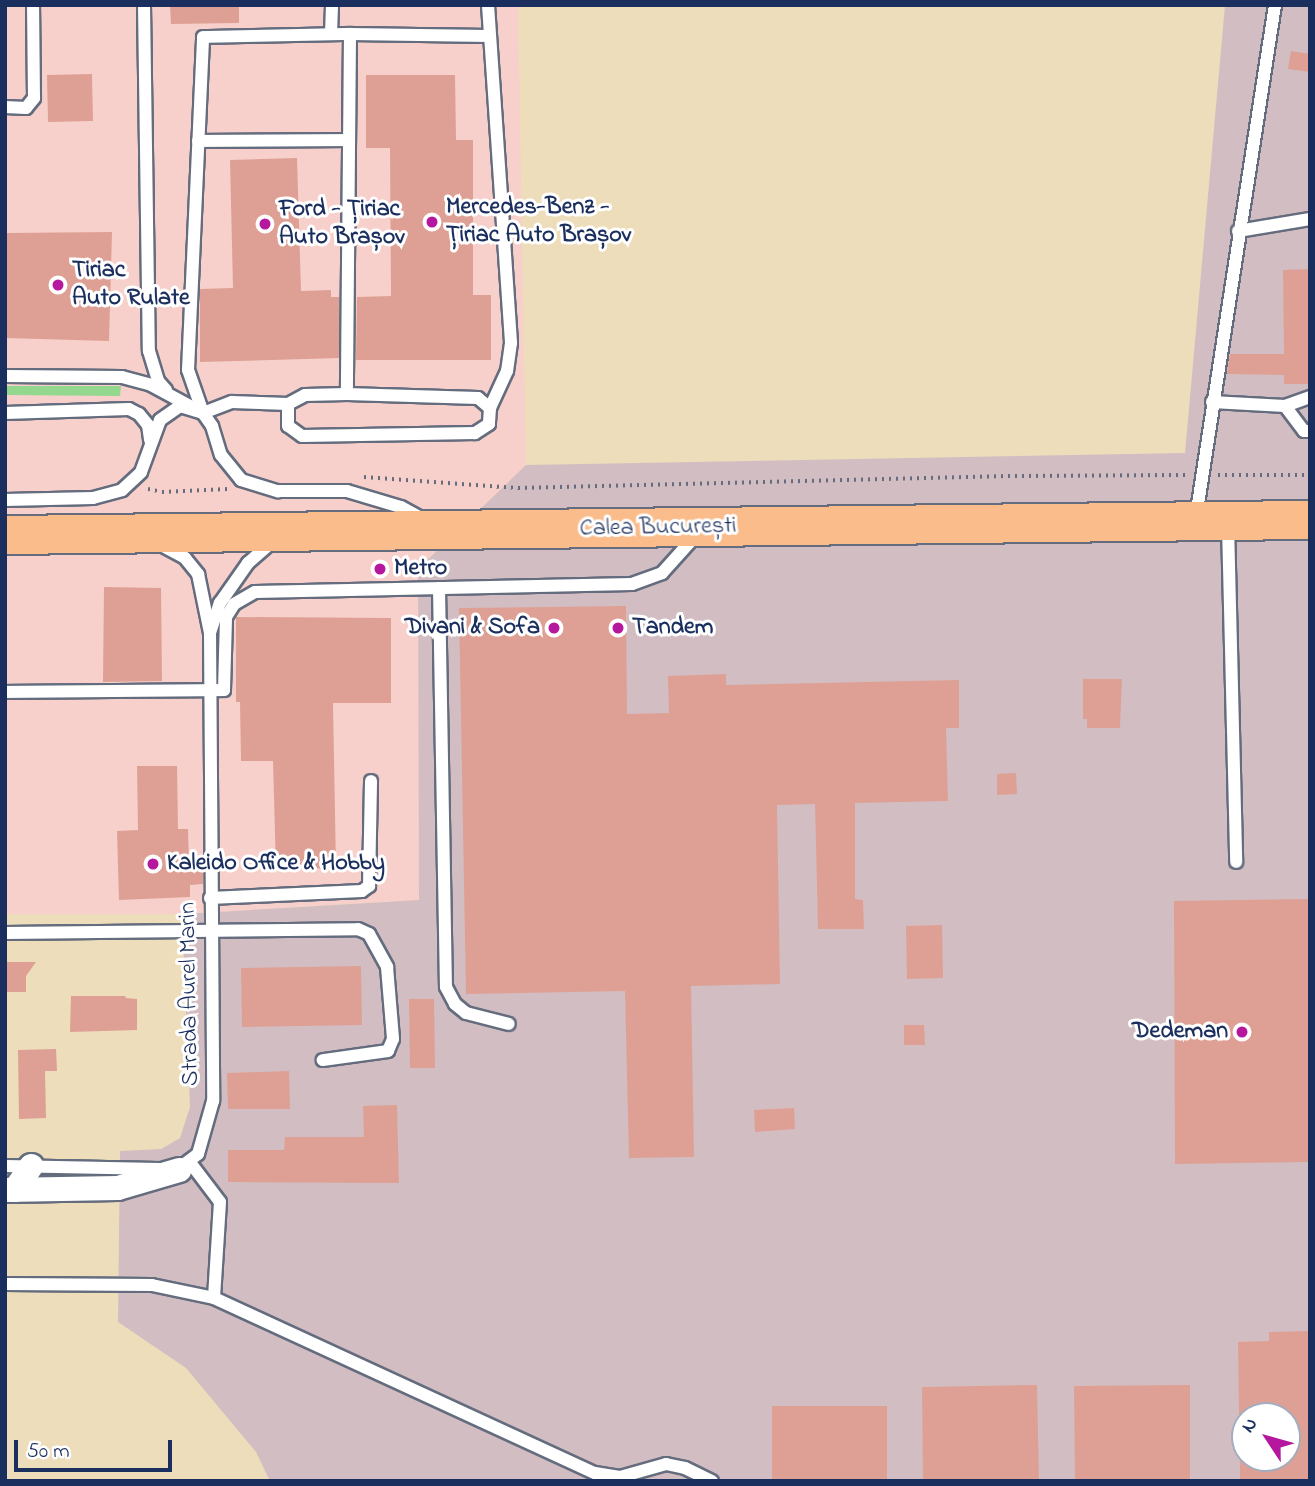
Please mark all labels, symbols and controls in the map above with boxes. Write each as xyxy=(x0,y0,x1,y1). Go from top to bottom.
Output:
place label: Mercedes-Benz - Țiriac Auto Brașov xyxy=(446,194,631,250)
place label: Ford - Țiriac Auto Brașov xyxy=(279,196,404,252)
marker: Mercedes-Benz - Țiriac Auto Brașov xyxy=(424,214,440,230)
marker: Ford - Țiriac Auto Brașov xyxy=(257,216,273,232)
place label: Tiriac Auto Rulate xyxy=(72,257,190,313)
marker: Tiriac Auto Rulate xyxy=(50,277,66,293)
street label: Calea București xyxy=(579,512,737,544)
place label: Metro xyxy=(394,555,447,583)
marker: Metro xyxy=(372,561,388,577)
place label: Divani & Sofa xyxy=(405,614,540,642)
place label: Tandem xyxy=(632,614,713,642)
marker: Divani & Sofa xyxy=(546,620,562,636)
marker: Tandem xyxy=(610,620,626,636)
place label: Kaleido Office & Hobby xyxy=(167,850,385,878)
marker: Kaleido Office & Hobby xyxy=(145,856,161,872)
street label: Strada Aurel Marin xyxy=(174,902,206,1086)
place label: Dedeman xyxy=(1132,1018,1228,1046)
marker: Dedeman xyxy=(1234,1024,1250,1040)
north arrow xyxy=(1231,1402,1301,1472)
text: N xyxy=(1236,1412,1265,1439)
scale bar xyxy=(18,1426,175,1470)
text: 50 m xyxy=(27,1437,70,1467)

